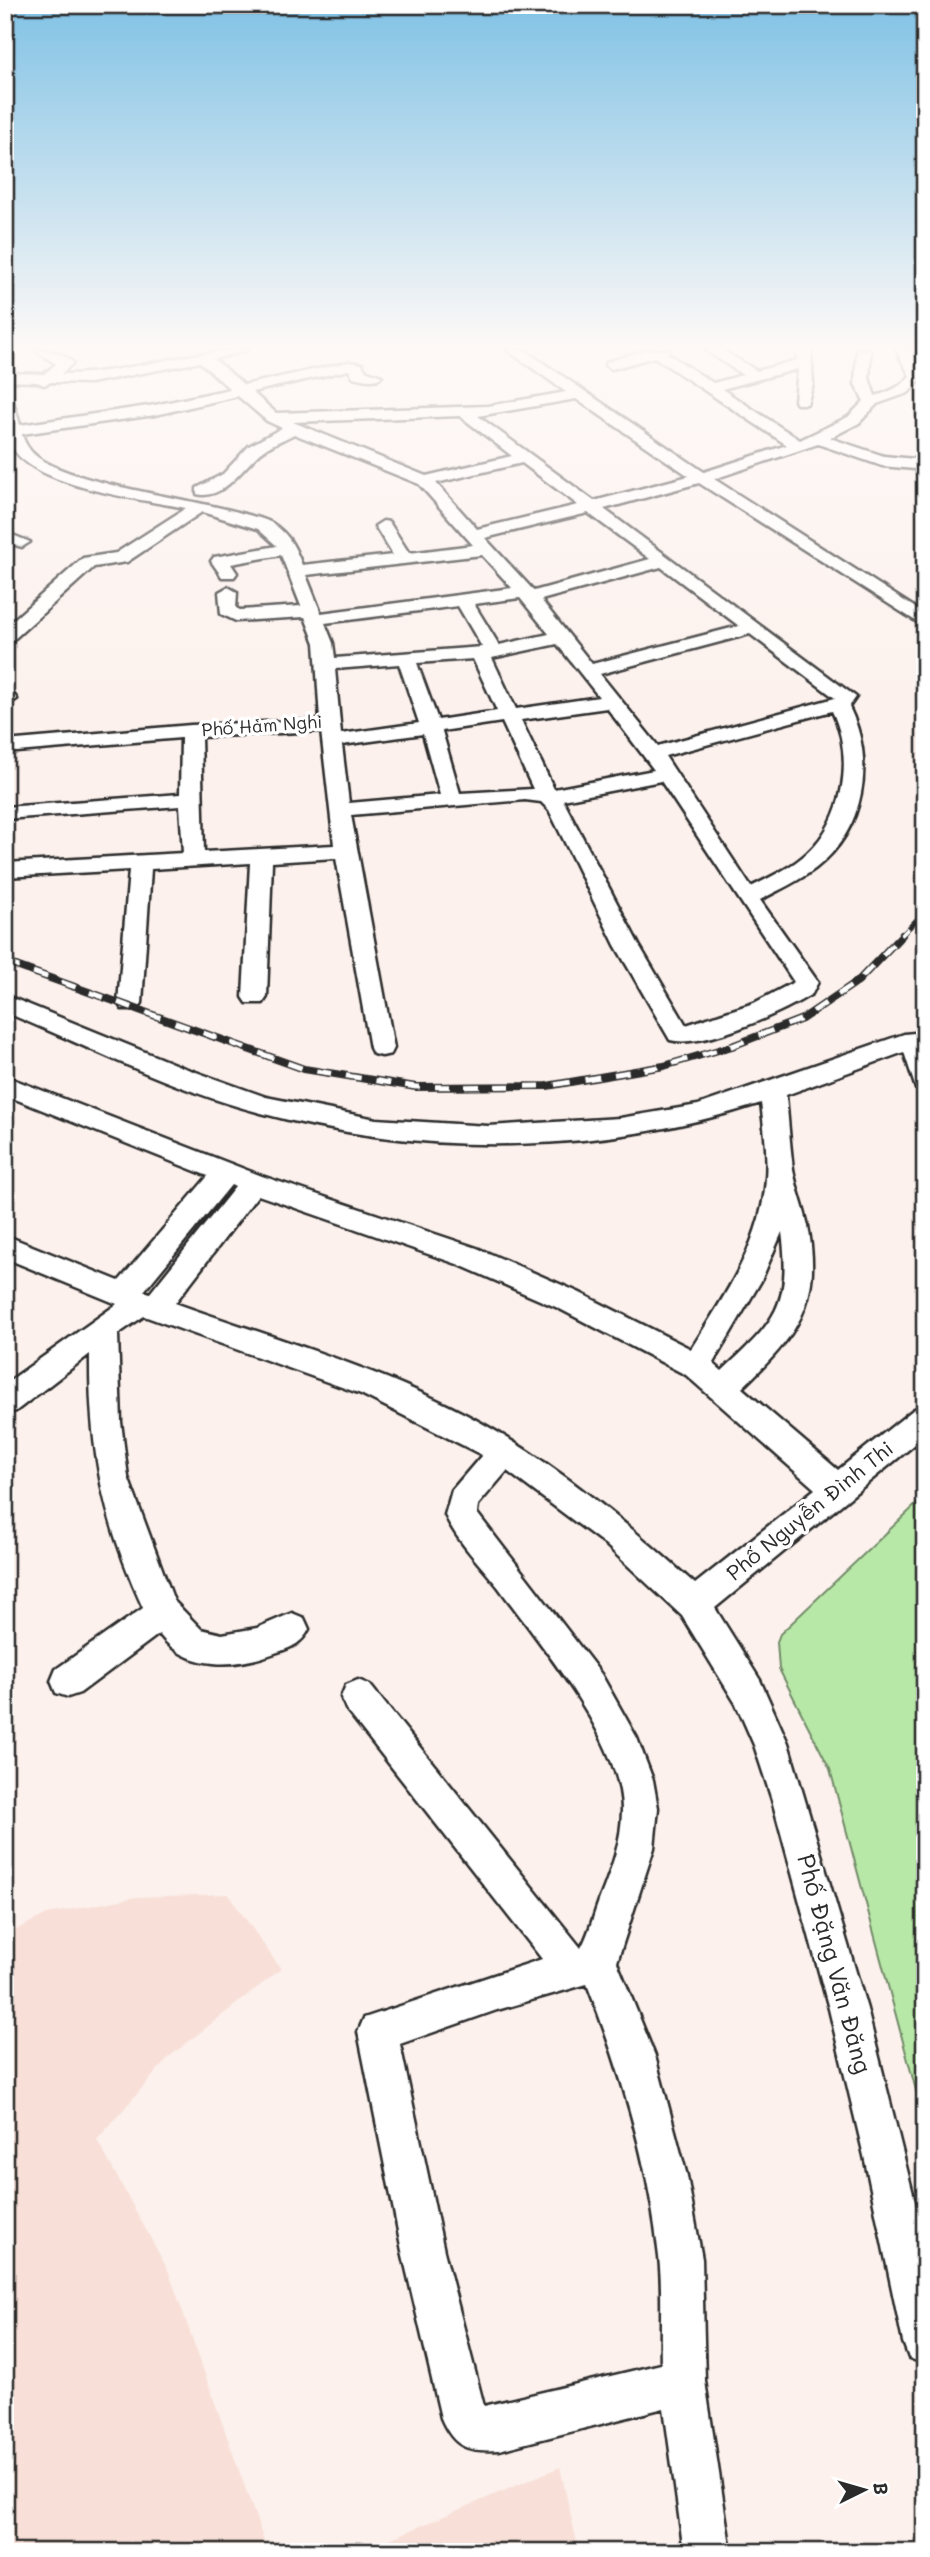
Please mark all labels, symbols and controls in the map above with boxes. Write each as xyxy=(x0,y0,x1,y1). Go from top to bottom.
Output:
street label: Phố Hàm Nghi xyxy=(201,709,323,741)
street label: Phố Nguyễn Đình Thi xyxy=(720,1434,898,1586)
street label: Phố Đặng Văn Đăng xyxy=(791,1850,880,2077)
north arrow xyxy=(828,2456,898,2526)
text: B xyxy=(868,2481,894,2496)

